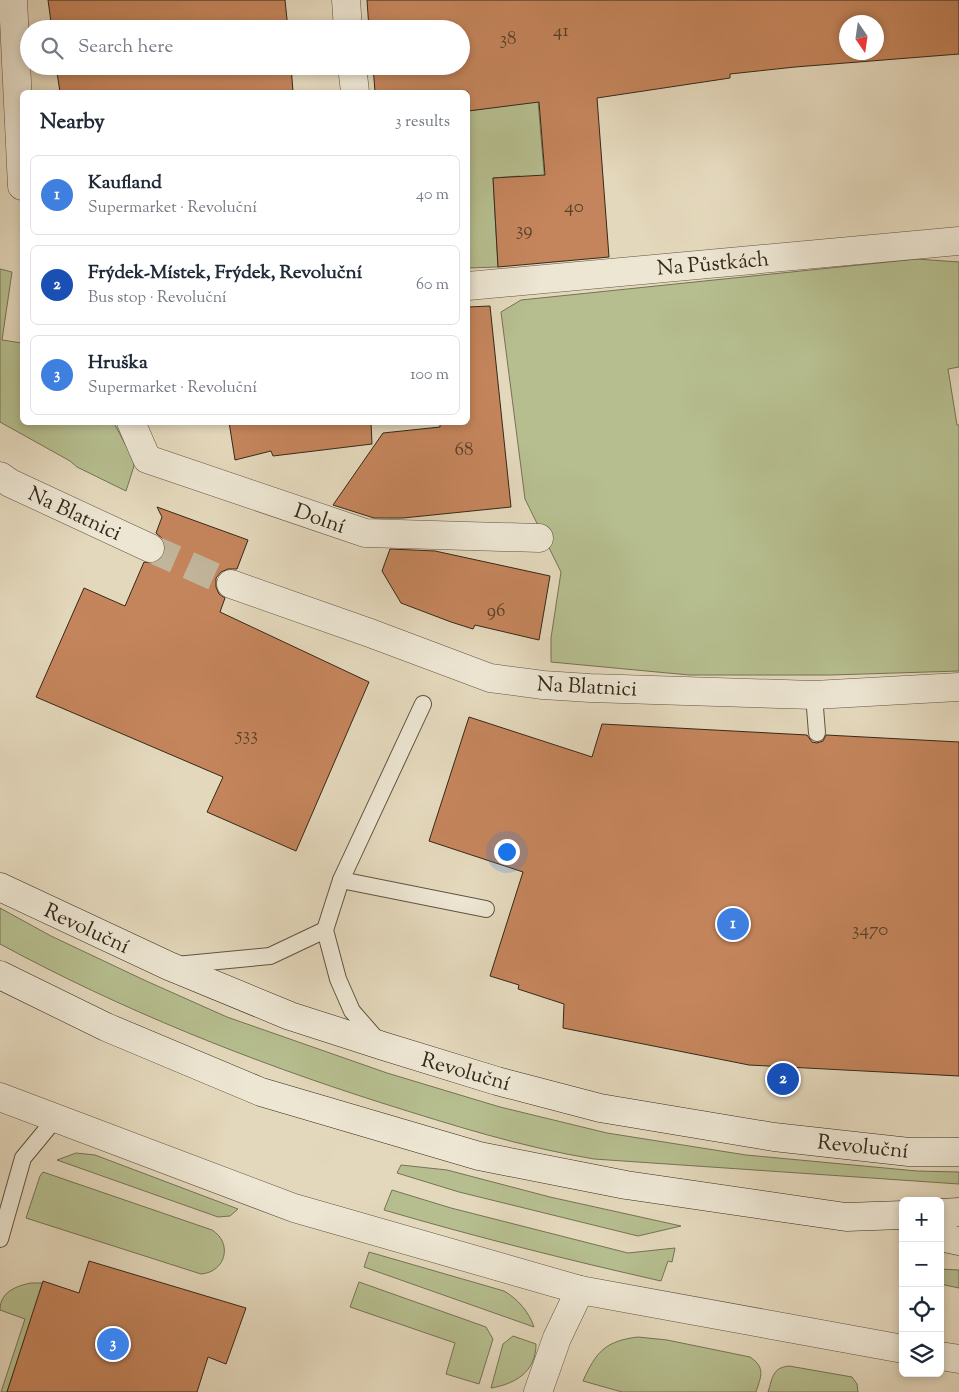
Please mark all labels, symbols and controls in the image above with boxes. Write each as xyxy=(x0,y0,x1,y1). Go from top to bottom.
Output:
north arrow xyxy=(839,15,884,60)
house number: 41 xyxy=(553,18,570,45)
search box xyxy=(20,20,470,75)
house number: 38 xyxy=(499,26,517,53)
icon: search xyxy=(38,34,66,62)
text: Search here xyxy=(78,34,173,61)
text: Nearby xyxy=(40,108,105,138)
text: 3 results xyxy=(395,111,450,134)
text: Kaufland xyxy=(88,170,162,197)
text: 1 xyxy=(54,184,60,207)
text: 40 m xyxy=(416,184,449,207)
house number: 40 xyxy=(564,194,584,221)
text: Supermarket · Revoluční xyxy=(88,197,257,220)
house number: 39 xyxy=(516,217,532,244)
street label: Na Půstkách xyxy=(656,245,770,285)
text: Frýdek-Místek, Frýdek, Revoluční xyxy=(88,260,362,287)
text: 2 xyxy=(53,274,61,297)
text: 60 m xyxy=(416,274,449,297)
text: Bus stop · Revoluční xyxy=(88,287,227,310)
text: Hruška xyxy=(88,350,148,377)
text: 3 xyxy=(54,364,60,387)
text: 100 m xyxy=(410,364,449,387)
text: Supermarket · Revoluční xyxy=(88,377,257,400)
house number: 68 xyxy=(455,437,473,464)
street label: Na Blatnici xyxy=(22,480,126,550)
street label: Dolní xyxy=(290,497,349,543)
house number: 96 xyxy=(487,598,505,625)
street label: Na Blatnici xyxy=(536,670,638,706)
house number: 533 xyxy=(235,722,258,749)
your location xyxy=(494,839,520,865)
street label: Revoluční xyxy=(38,897,134,963)
pin: 1 xyxy=(717,905,749,943)
house number: 3470 xyxy=(852,917,888,944)
street label: Revoluční xyxy=(417,1046,514,1100)
pin: 2 xyxy=(767,1060,799,1098)
street label: Revoluční xyxy=(816,1128,910,1168)
map controls xyxy=(899,1197,944,1377)
button: + xyxy=(899,1197,944,1242)
button: − xyxy=(899,1242,944,1287)
button: locate xyxy=(899,1287,944,1332)
pin: 3 xyxy=(97,1325,129,1363)
button: layers xyxy=(899,1332,944,1377)

